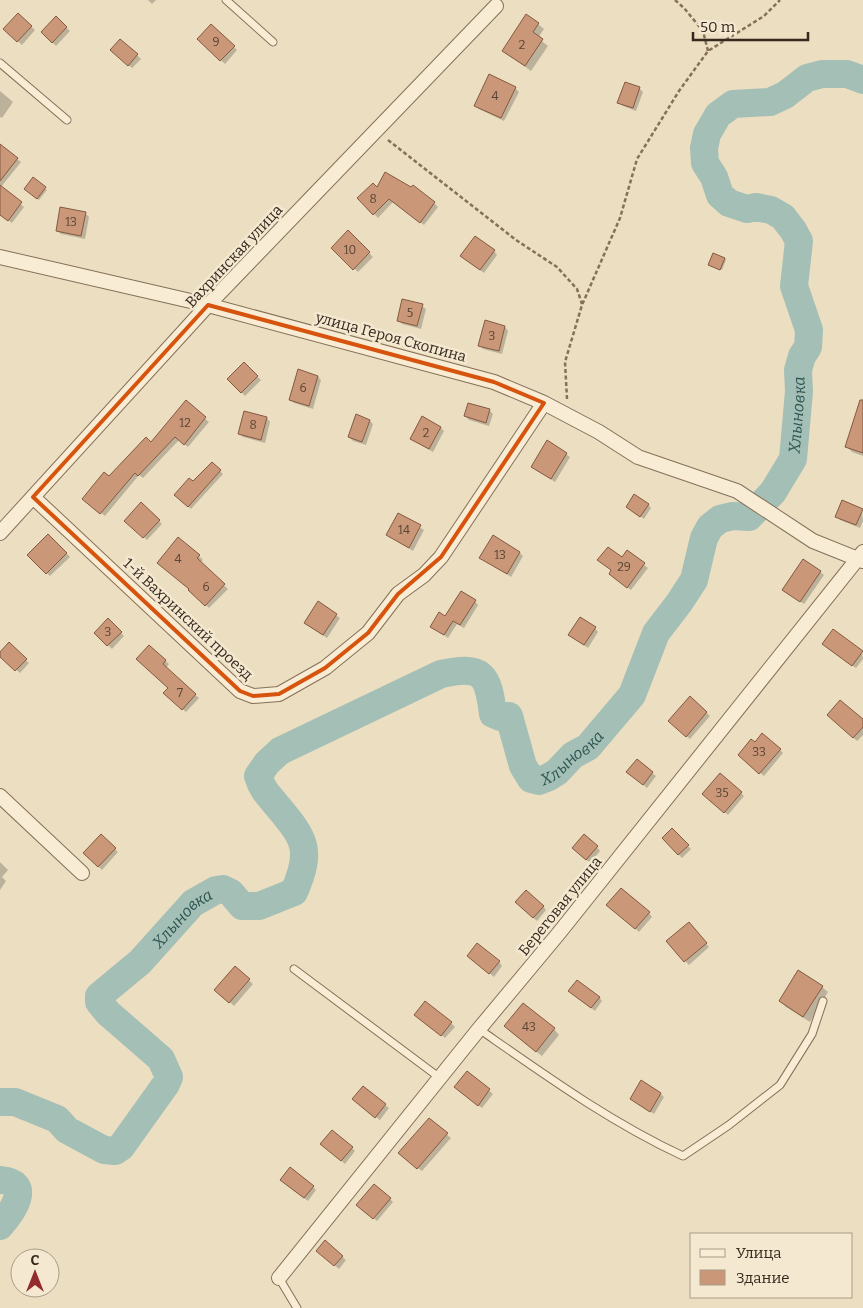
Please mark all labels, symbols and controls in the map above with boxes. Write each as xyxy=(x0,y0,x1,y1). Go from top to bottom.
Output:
scale bar xyxy=(693,10,808,42)
text: 50 m xyxy=(700,18,736,36)
house number: 9 xyxy=(212,35,220,49)
house number: 2 xyxy=(519,38,525,52)
house number: 4 xyxy=(491,89,499,103)
house number: 8 xyxy=(369,192,377,206)
street label: Вахринская улица xyxy=(182,201,286,311)
house number: 13 xyxy=(65,215,77,229)
house number: 10 xyxy=(344,243,356,257)
house number: 5 xyxy=(407,306,413,320)
street label: улица Героя Скопина xyxy=(313,308,468,366)
house number: 3 xyxy=(489,329,496,343)
water label: Хлыновка xyxy=(784,376,809,455)
house number: 6 xyxy=(299,381,307,395)
house number: 12 xyxy=(179,416,191,430)
house number: 8 xyxy=(249,418,257,432)
house number: 2 xyxy=(423,426,429,440)
house number: 14 xyxy=(398,523,410,537)
house number: 13 xyxy=(494,548,506,562)
house number: 4 xyxy=(174,552,182,566)
street label: 1-й Вахринский проезд xyxy=(119,554,257,684)
house number: 29 xyxy=(617,560,631,574)
house number: 6 xyxy=(202,580,210,594)
house number: 3 xyxy=(105,625,112,639)
house number: 7 xyxy=(177,686,183,700)
water label: Хлыновка xyxy=(537,727,607,789)
house number: 33 xyxy=(752,745,766,759)
house number: 35 xyxy=(715,786,729,800)
street label: Береговая улица xyxy=(515,853,605,959)
water label: Хлыновка xyxy=(147,885,215,952)
house number: 43 xyxy=(522,1020,536,1034)
legend xyxy=(690,1233,853,1298)
text: Улица xyxy=(736,1244,782,1262)
north arrow xyxy=(10,1248,60,1298)
text: С xyxy=(31,1252,40,1269)
text: Здание xyxy=(736,1269,790,1287)

